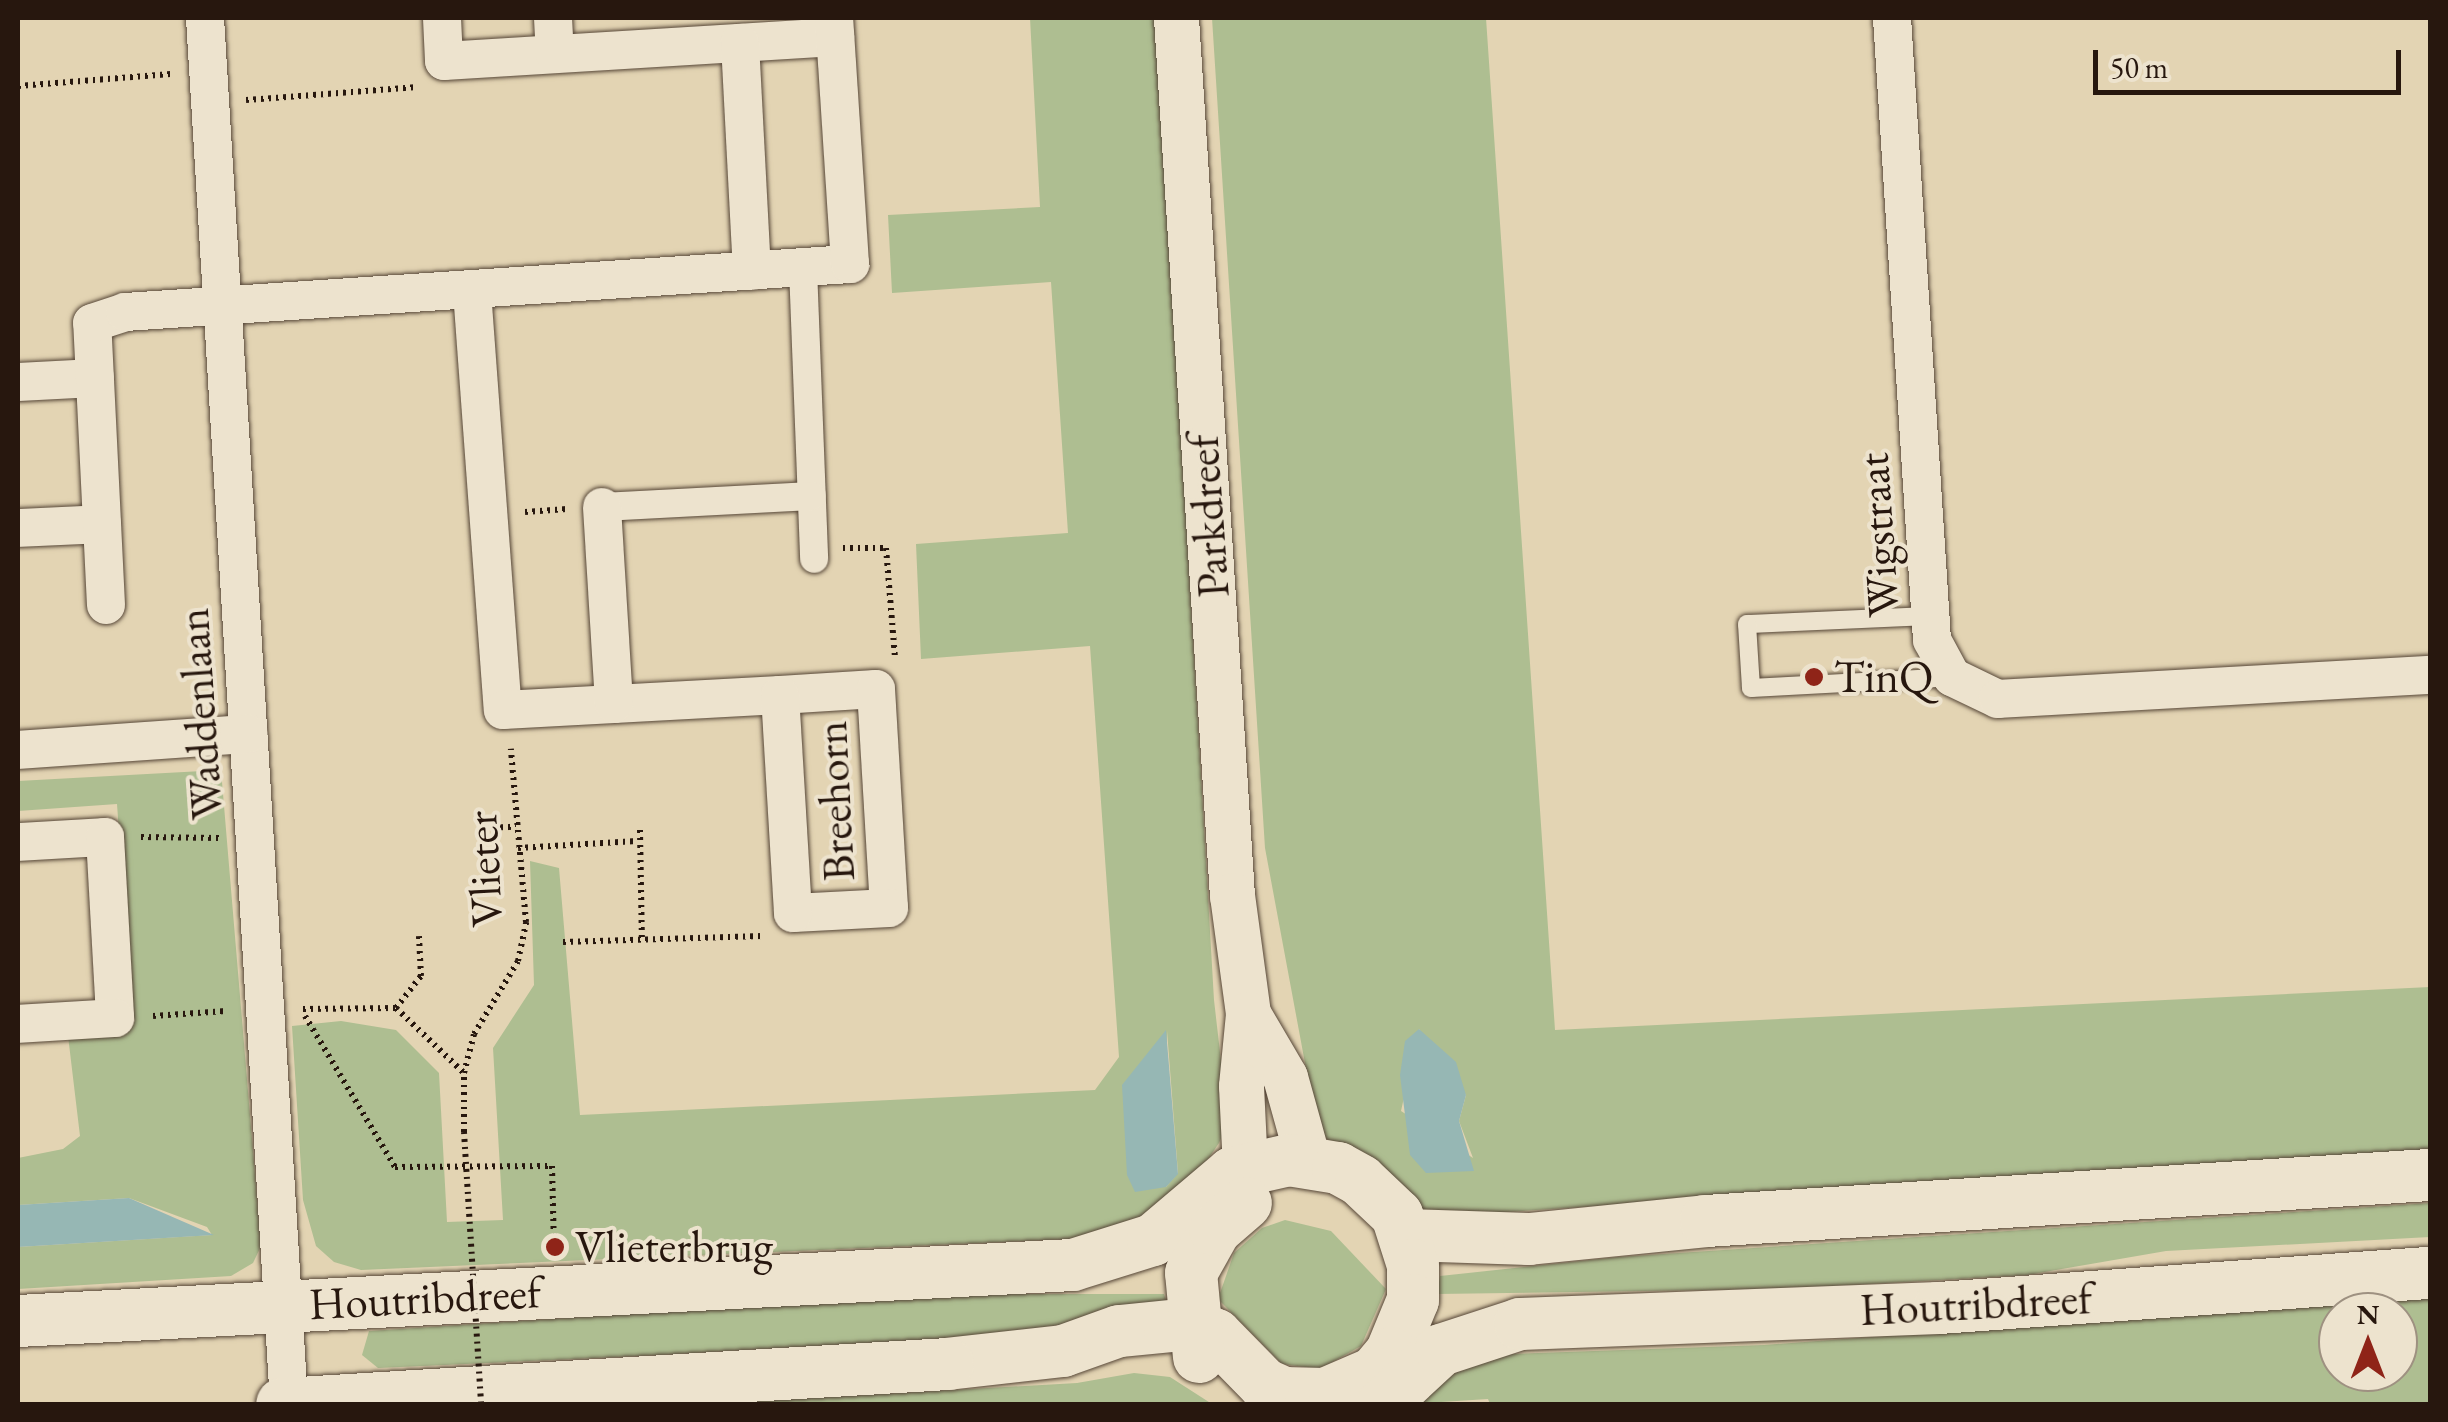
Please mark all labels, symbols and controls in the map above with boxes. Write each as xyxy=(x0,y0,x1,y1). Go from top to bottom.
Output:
scale bar xyxy=(2098,30,2406,92)
text: 50 m xyxy=(2110,48,2168,87)
street label: Parkdreef xyxy=(1175,433,1241,599)
street label: Wigstraat xyxy=(1845,451,1911,619)
street label: Waddenlaan xyxy=(166,606,234,822)
place label: TinQ xyxy=(1834,650,1933,704)
marker: TinQ xyxy=(1803,666,1825,688)
street label: Breehorn xyxy=(804,720,866,882)
street label: Vlieter xyxy=(454,810,514,928)
place label: Vlieterbrug xyxy=(575,1220,773,1274)
marker: Vlieterbrug xyxy=(544,1236,566,1258)
street label: Houtribdreef xyxy=(307,1265,543,1331)
street label: Houtribdreef xyxy=(1858,1271,2094,1337)
north arrow xyxy=(2318,1292,2418,1392)
text: N xyxy=(2357,1296,2379,1332)

